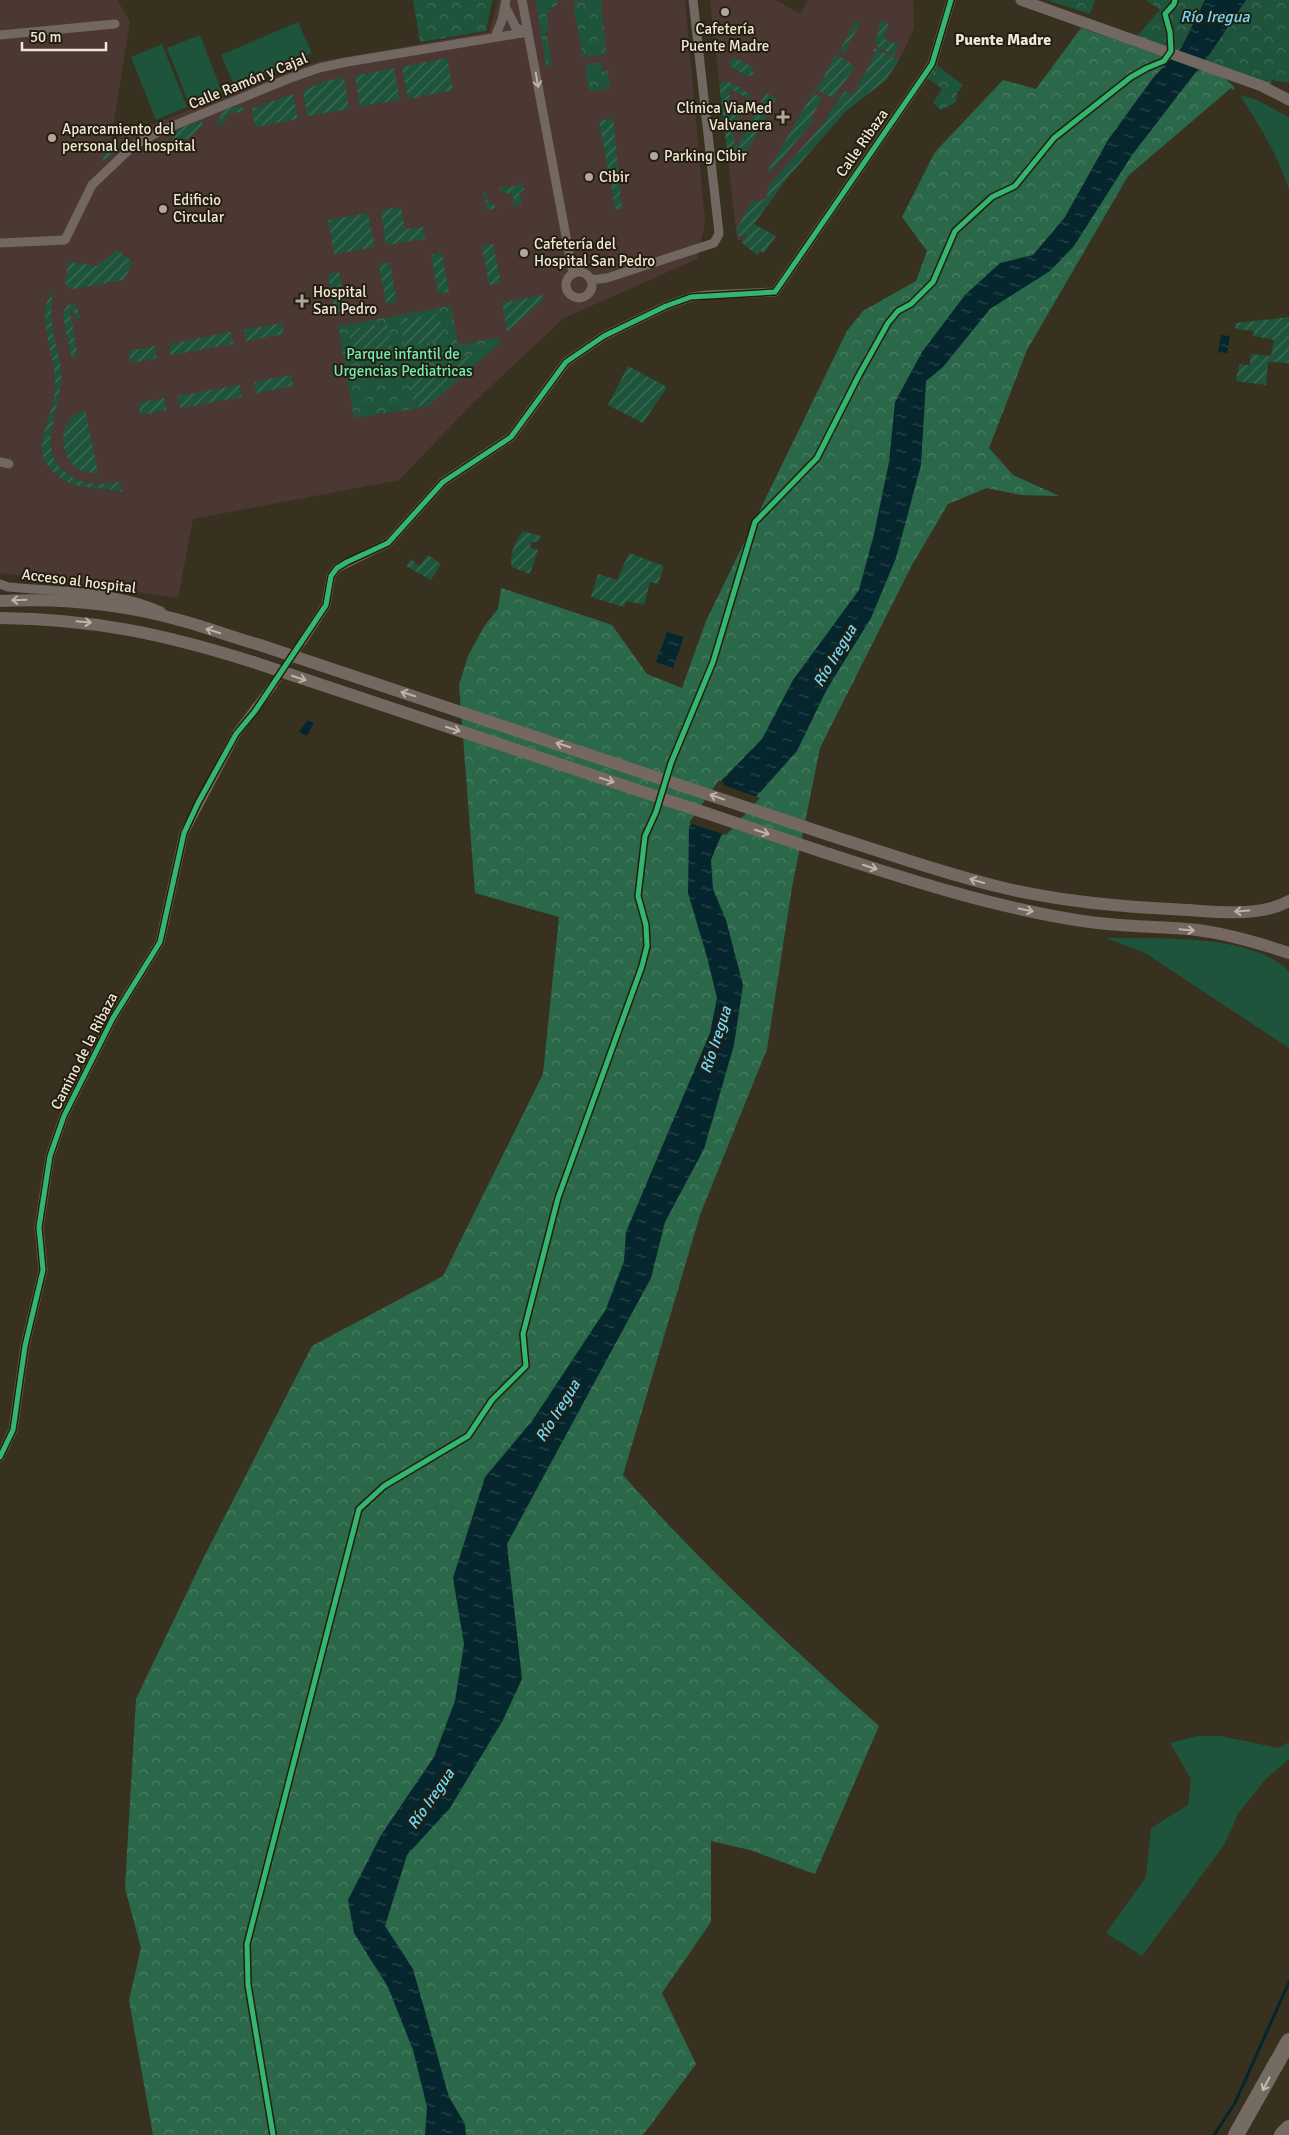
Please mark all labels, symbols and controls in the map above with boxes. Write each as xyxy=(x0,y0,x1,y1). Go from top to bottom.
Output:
marker: Cafetería Puente Madre xyxy=(719,6,731,18)
water label: Río Iregua xyxy=(1180,7,1251,27)
scale bar xyxy=(22,20,106,52)
place label: Cafetería Puente Madre xyxy=(681,20,769,55)
text: 50 m xyxy=(30,28,61,46)
district label: Puente Madre xyxy=(955,30,1051,50)
street label: Calle Ramón y Cajal xyxy=(186,49,310,113)
one-way arrow xyxy=(533,72,542,88)
place label: Clínica ViaMed Valvanera xyxy=(676,99,772,134)
street label: Calle Ribaza xyxy=(832,106,892,180)
marker: Clínica ViaMed Valvanera xyxy=(776,110,790,124)
place label: Aparcamiento del personal del hospital xyxy=(62,120,196,155)
marker: Aparcamiento del personal del hospital xyxy=(46,132,58,144)
place label: Parking Cibir xyxy=(664,147,747,165)
marker: Parking Cibir xyxy=(648,150,660,162)
place label: Cibir xyxy=(599,168,630,186)
marker: Cibir xyxy=(583,171,595,183)
place label: Edificio Circular xyxy=(173,191,225,226)
marker: Edificio Circular xyxy=(157,203,169,215)
place label: Cafetería del Hospital San Pedro xyxy=(534,235,655,270)
marker: Cafetería del Hospital San Pedro xyxy=(518,247,530,259)
place label: Hospital San Pedro xyxy=(313,283,377,318)
marker: Hospital San Pedro xyxy=(295,294,309,308)
park label: Parque infantil de Urgencias Pediatricas xyxy=(333,345,473,380)
street label: Acceso al hospital xyxy=(21,565,137,597)
one-way arrow xyxy=(12,595,28,605)
one-way arrow xyxy=(75,618,91,627)
water label: Río Iregua xyxy=(809,620,862,691)
one-way arrow xyxy=(206,625,222,635)
one-way arrow xyxy=(291,673,307,683)
one-way arrow xyxy=(401,689,416,698)
one-way arrow xyxy=(445,725,461,734)
one-way arrow xyxy=(555,740,571,749)
one-way arrow xyxy=(599,776,615,786)
one-way arrow xyxy=(709,791,725,801)
one-way arrow xyxy=(753,827,769,837)
one-way arrow xyxy=(861,863,877,872)
one-way arrow xyxy=(969,876,985,885)
one-way arrow xyxy=(1018,906,1034,916)
one-way arrow xyxy=(1234,907,1250,916)
one-way arrow xyxy=(1179,925,1195,934)
street label: Camino de la Ribaza xyxy=(47,990,121,1112)
water label: Río Iregua xyxy=(696,1003,737,1076)
water label: Río Iregua xyxy=(531,1376,585,1446)
water label: Río Iregua xyxy=(403,1764,460,1833)
one-way arrow xyxy=(1261,2076,1270,2091)

